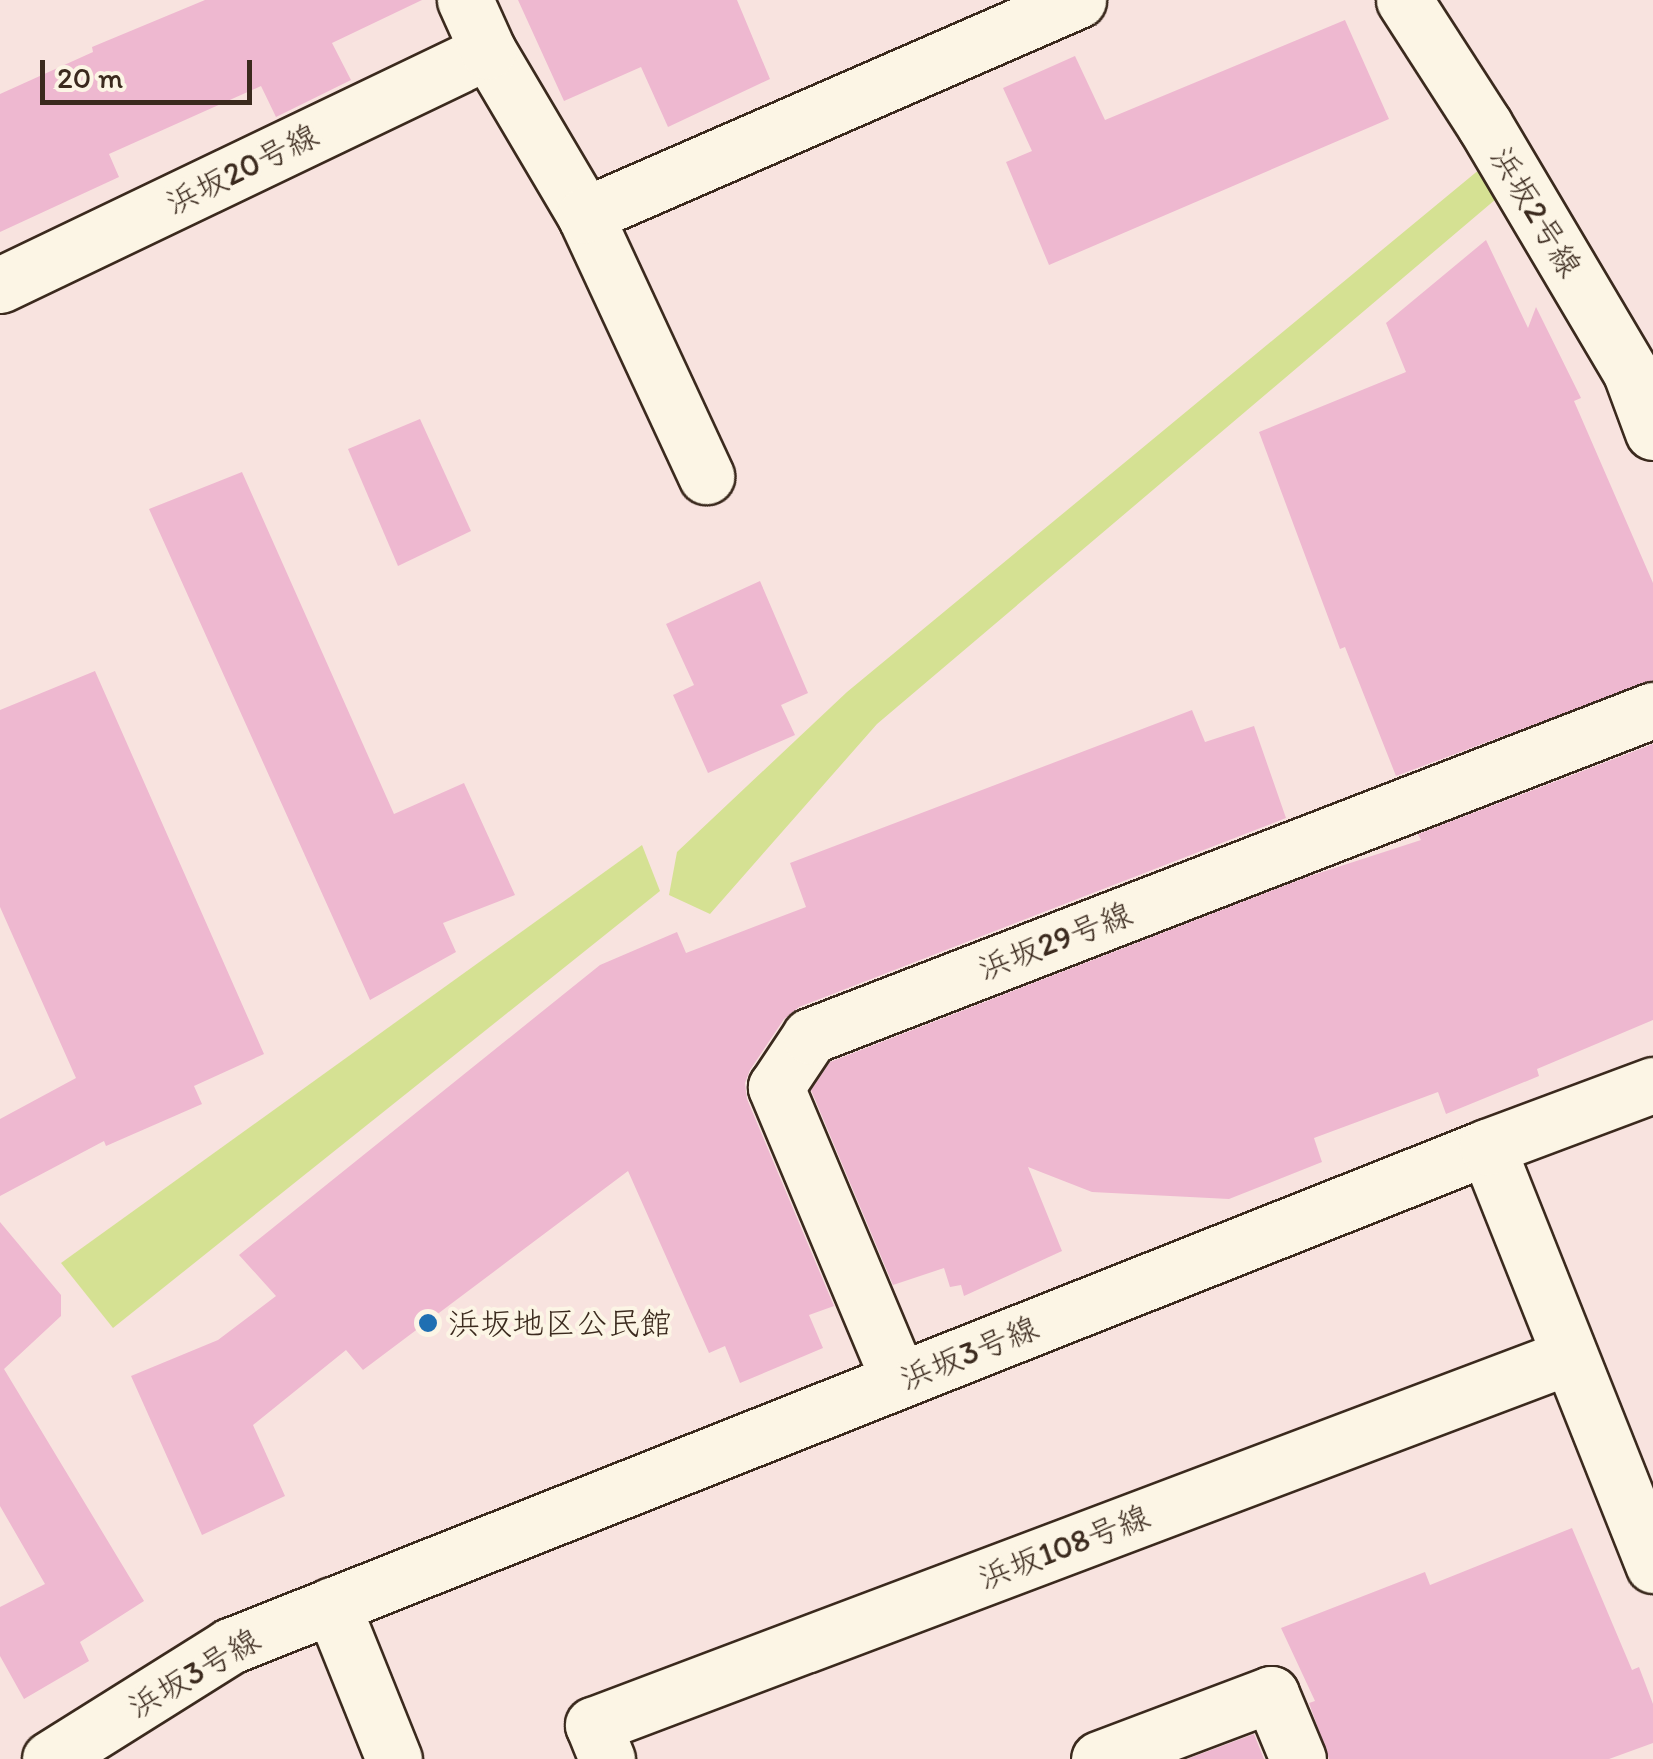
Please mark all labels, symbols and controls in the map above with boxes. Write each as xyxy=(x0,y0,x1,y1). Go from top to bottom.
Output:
scale bar xyxy=(45,40,258,102)
text: 20 m xyxy=(57,59,123,96)
street label: 浜坂20号線 xyxy=(160,116,324,222)
street label: 浜坂2号線 xyxy=(1482,140,1590,284)
street label: 浜坂29号線 xyxy=(973,894,1137,988)
place label: 浜坂地区公民館 xyxy=(448,1304,672,1342)
street label: 浜坂3号線 xyxy=(894,1308,1044,1398)
marker: 浜坂地区公民館 xyxy=(417,1312,439,1334)
street label: 浜坂108号線 xyxy=(973,1497,1155,1597)
street label: 浜坂3号線 xyxy=(121,1620,267,1726)

